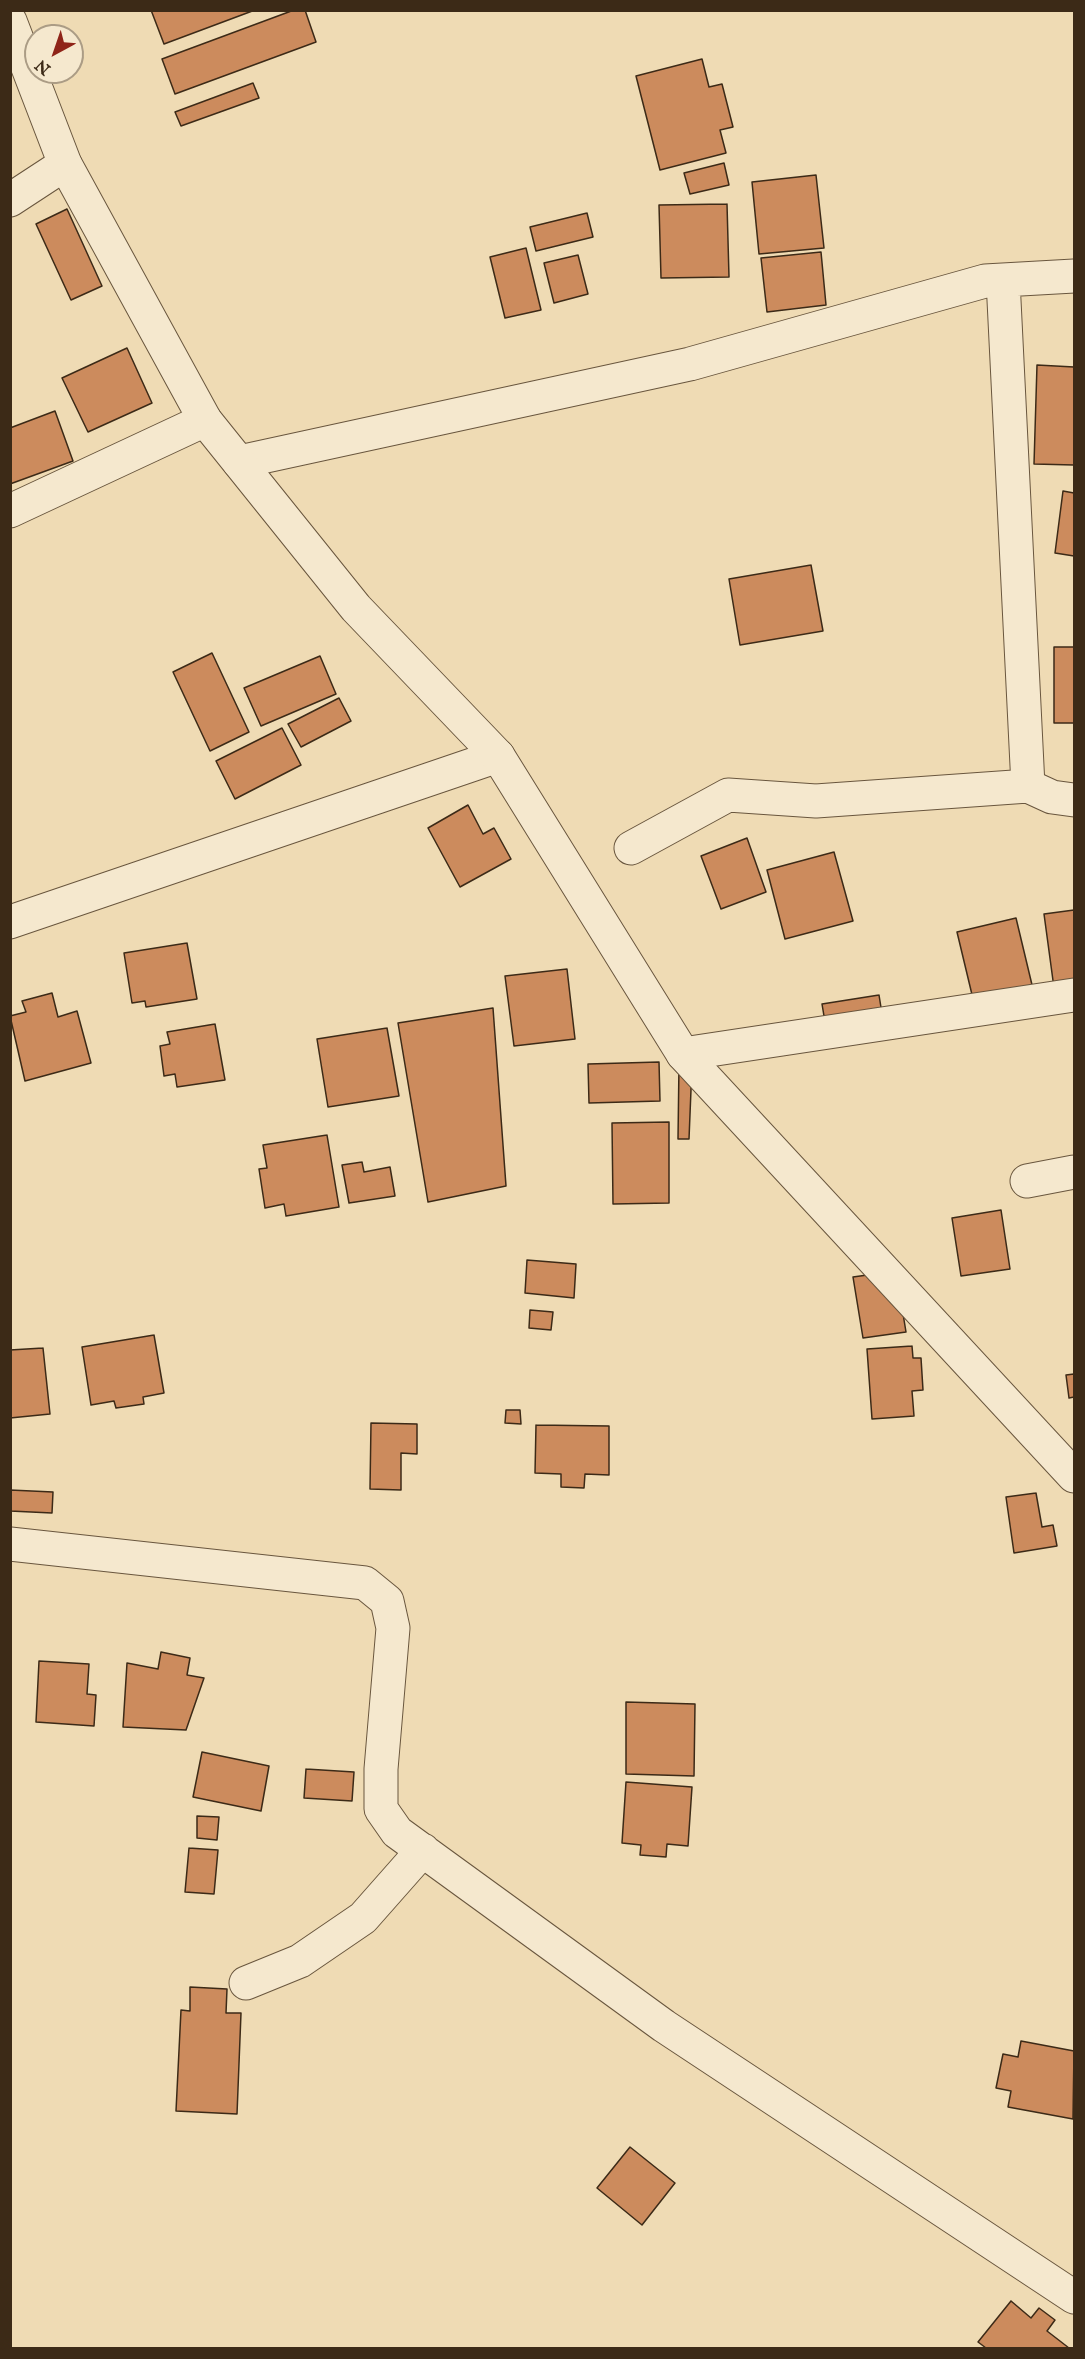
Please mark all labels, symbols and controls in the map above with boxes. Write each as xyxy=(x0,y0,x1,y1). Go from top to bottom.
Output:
north arrow xyxy=(24,24,84,84)
text: N xyxy=(32,54,55,78)

